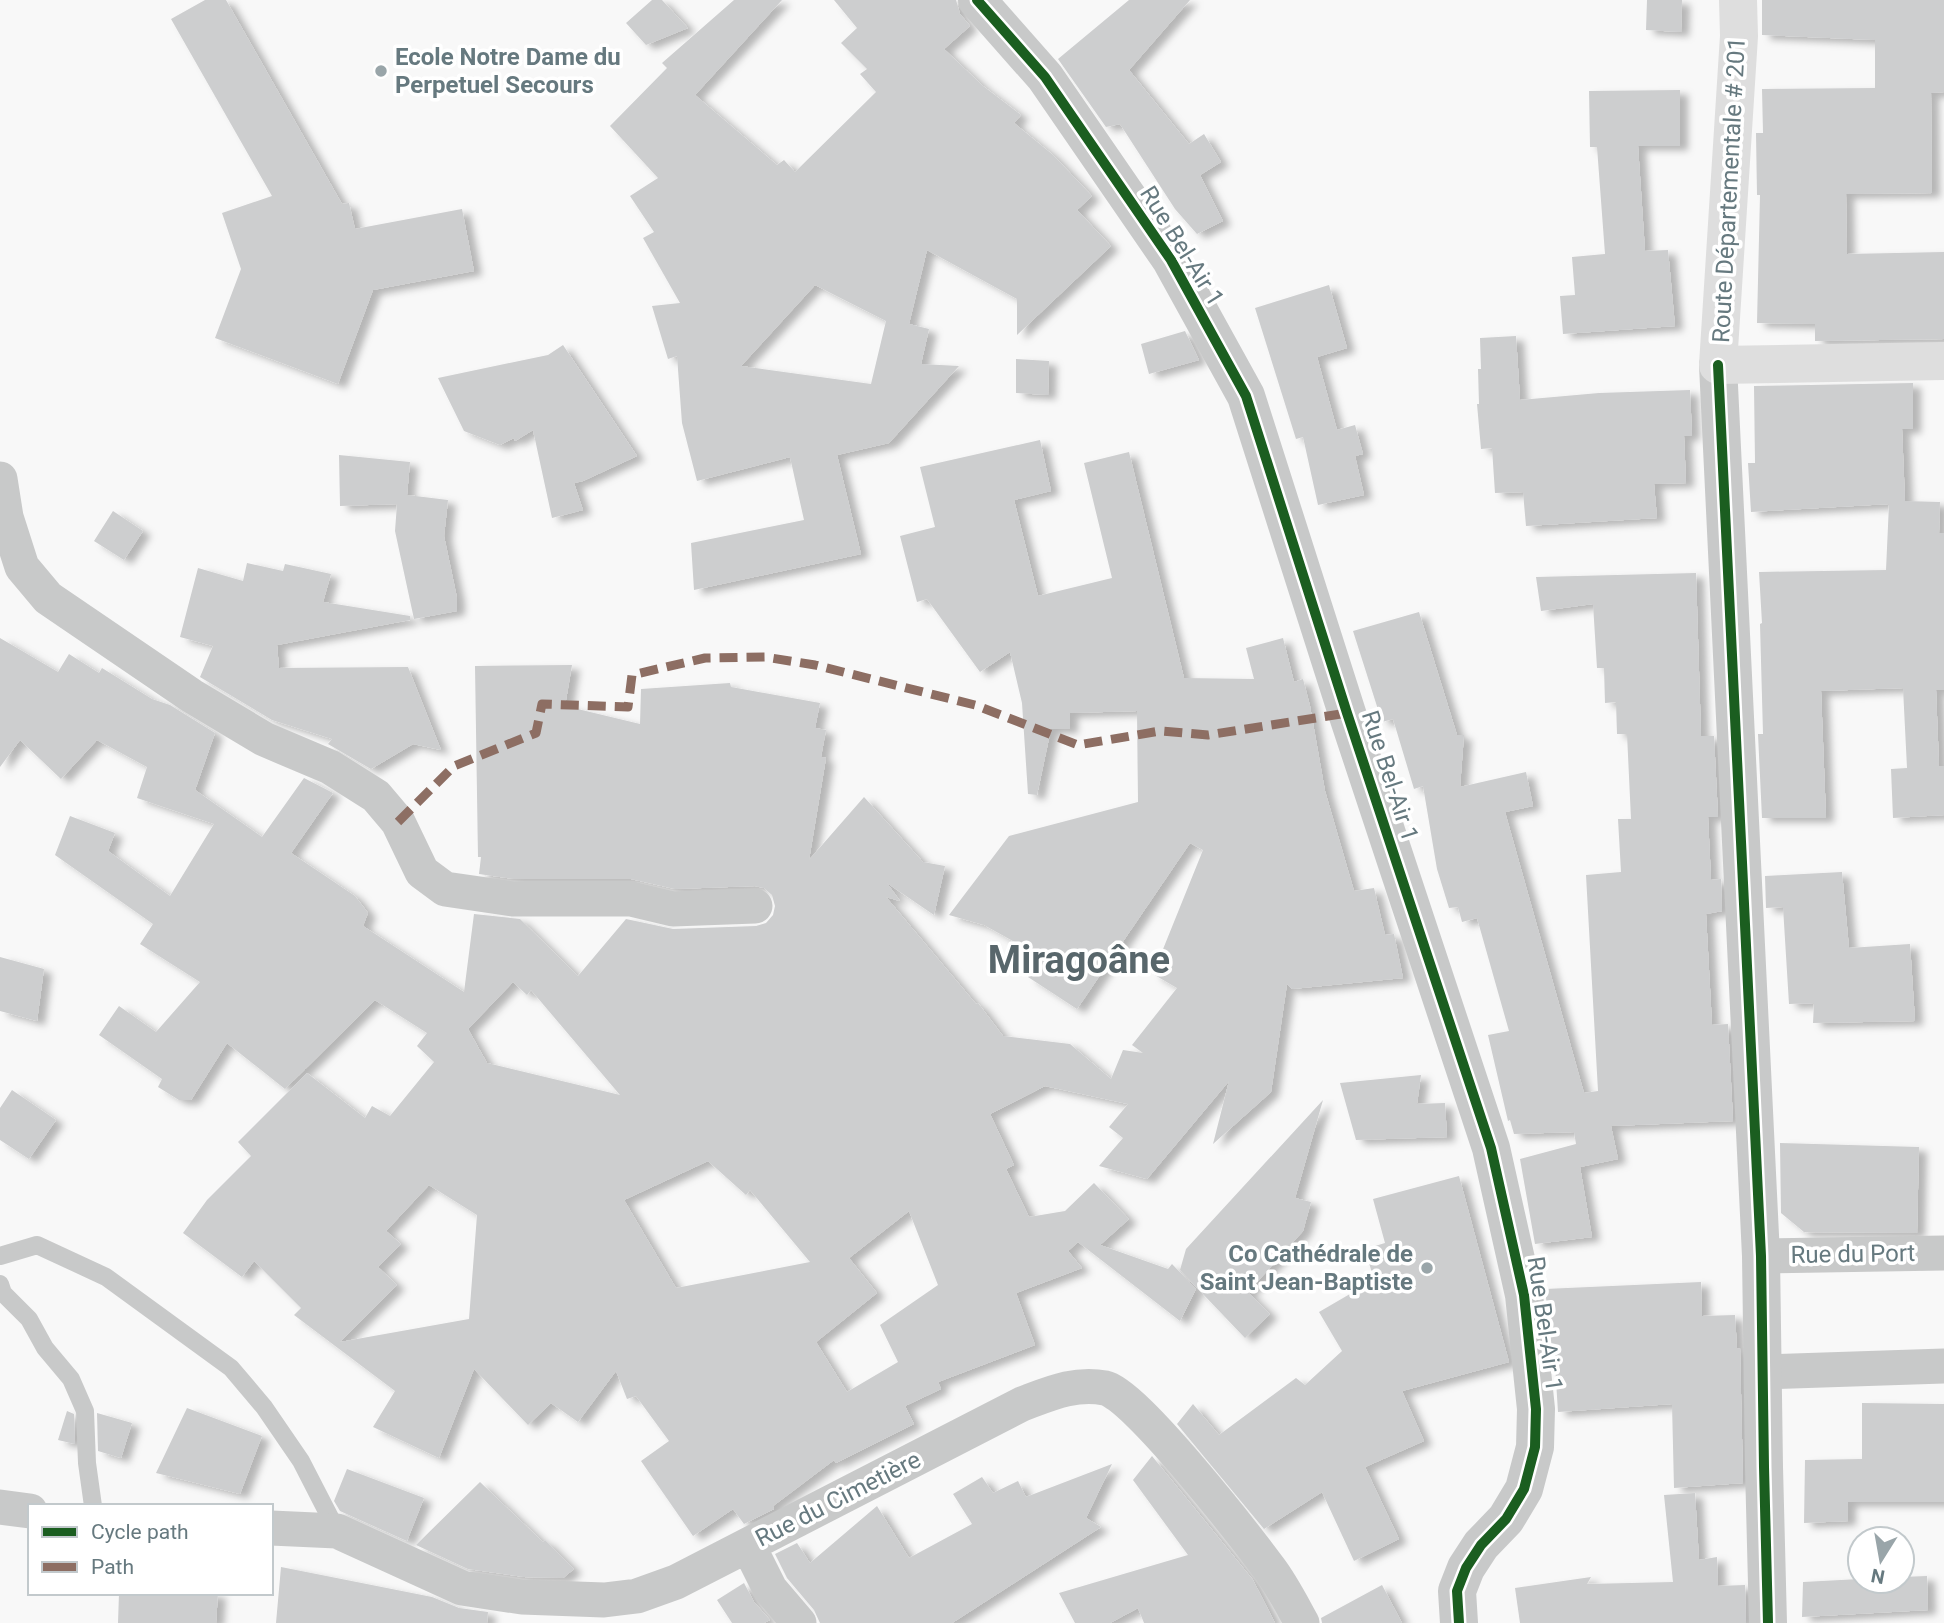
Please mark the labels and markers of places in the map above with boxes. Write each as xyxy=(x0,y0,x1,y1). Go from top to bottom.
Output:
place label: Ecole Notre Dame du Perpetuel Secours xyxy=(395,43,621,99)
marker: Ecole Notre Dame du Perpetuel Secours xyxy=(373,63,389,79)
place label: Co Cathédrale de Saint Jean-Baptiste xyxy=(1200,1240,1413,1296)
marker: Co Cathédrale de Saint Jean-Baptiste xyxy=(1419,1260,1435,1276)

